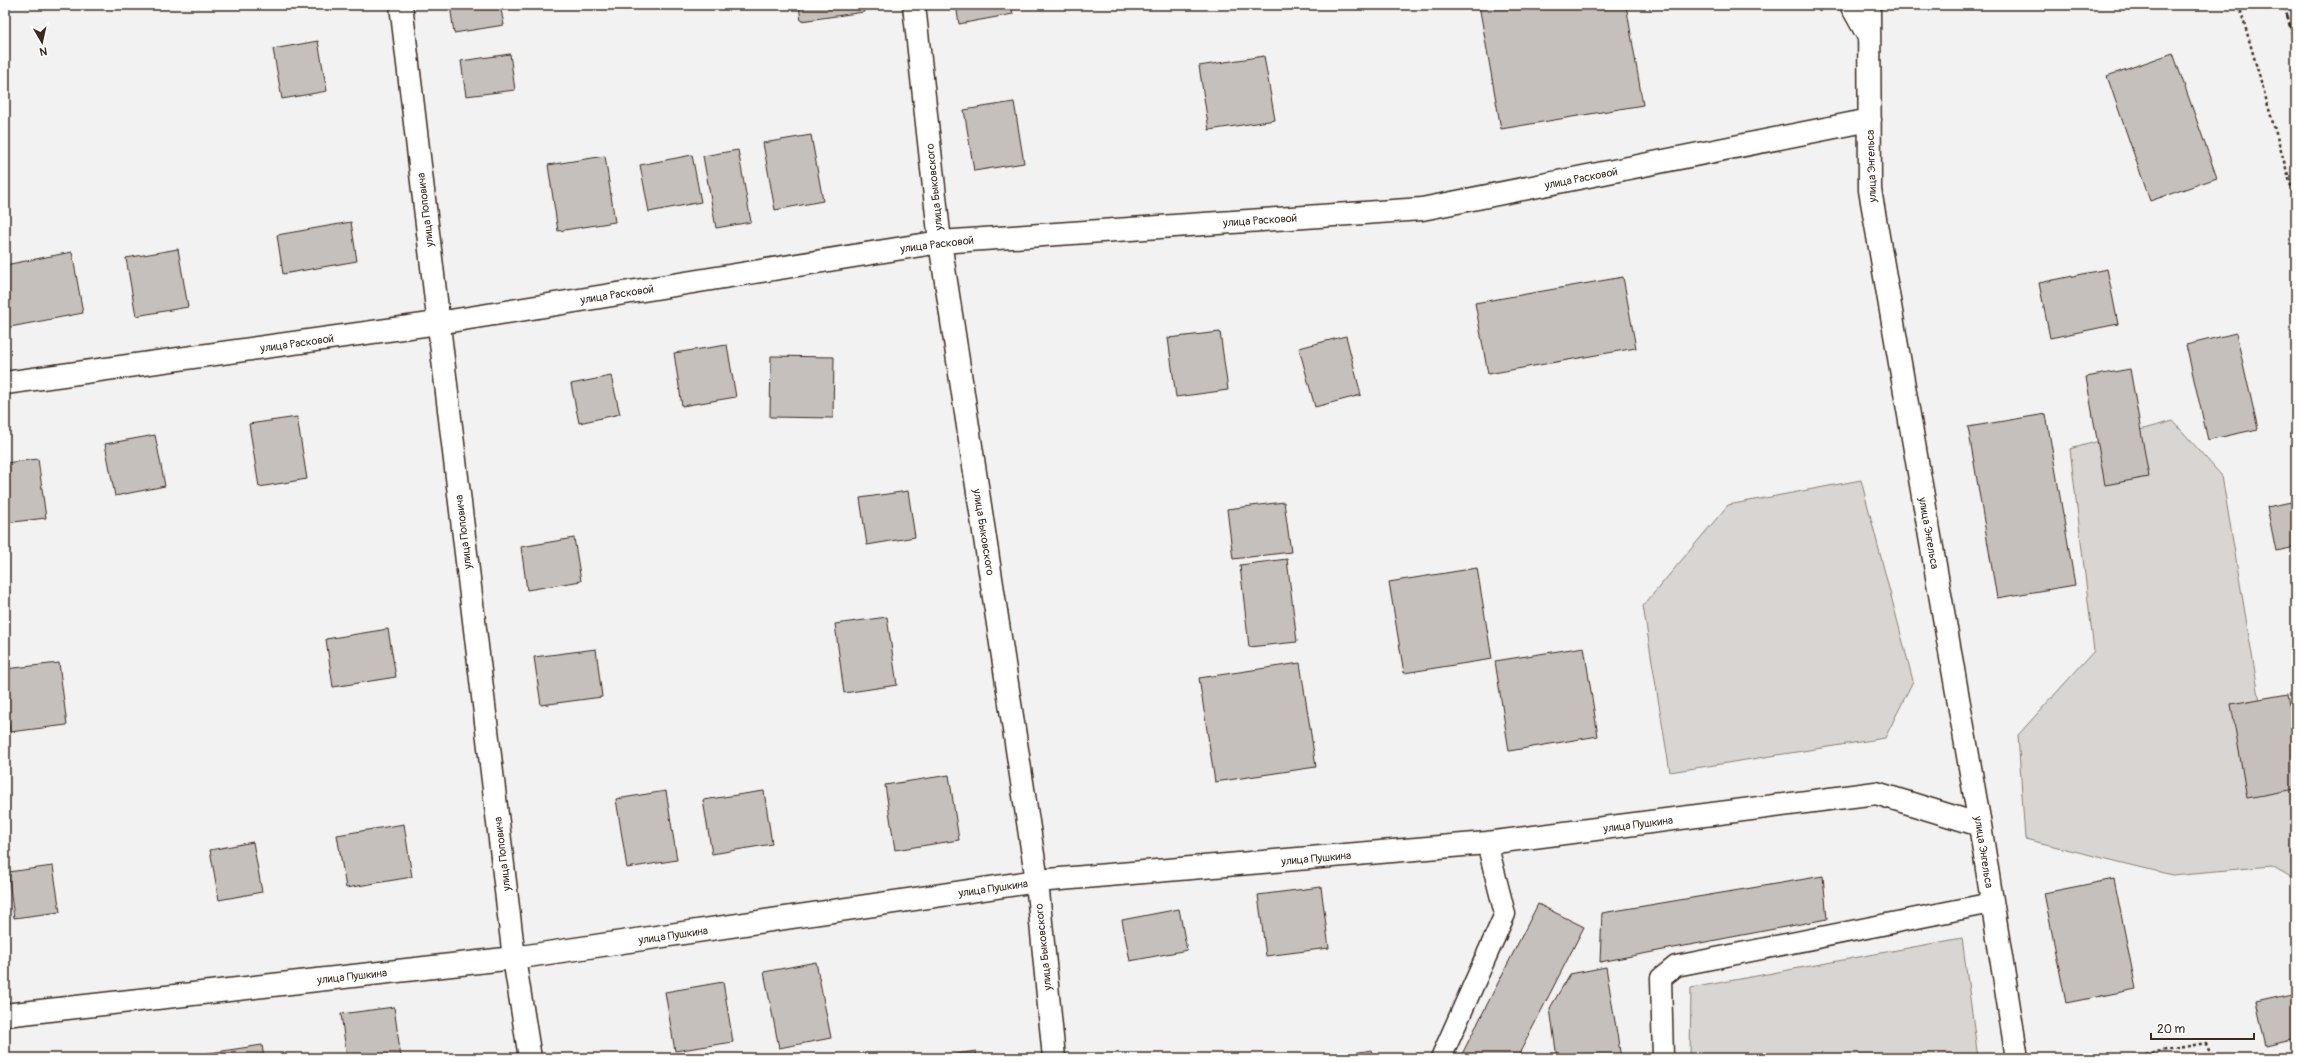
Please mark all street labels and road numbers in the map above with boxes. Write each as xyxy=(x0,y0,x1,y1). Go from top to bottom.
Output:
street label: улица Энгельса xyxy=(1864,129,1879,203)
street label: улица Быковского xyxy=(923,143,946,232)
street label: улица Расковой xyxy=(1542,165,1619,192)
street label: улица Поповича xyxy=(414,172,437,249)
street label: улица Расковой xyxy=(1222,211,1297,230)
street label: улица Расковой xyxy=(898,234,975,256)
street label: улица Расковой xyxy=(578,282,655,307)
street label: улица Расковой xyxy=(258,332,335,355)
street label: улица Быковского xyxy=(970,487,997,576)
street label: улица Поповича xyxy=(452,494,475,571)
street label: улица Энгельса xyxy=(1916,495,1941,570)
street label: улица Пушкина xyxy=(1602,814,1674,835)
street label: улица Энгельса xyxy=(1971,814,1996,889)
street label: улица Поповича xyxy=(491,816,514,893)
street label: улица Пушкина xyxy=(1280,849,1352,868)
street label: улица Пушкина xyxy=(956,877,1029,900)
street label: улица Быковского xyxy=(1032,903,1055,992)
street label: улица Пушкина xyxy=(636,924,709,947)
street label: улица Пушкина xyxy=(316,966,388,987)

